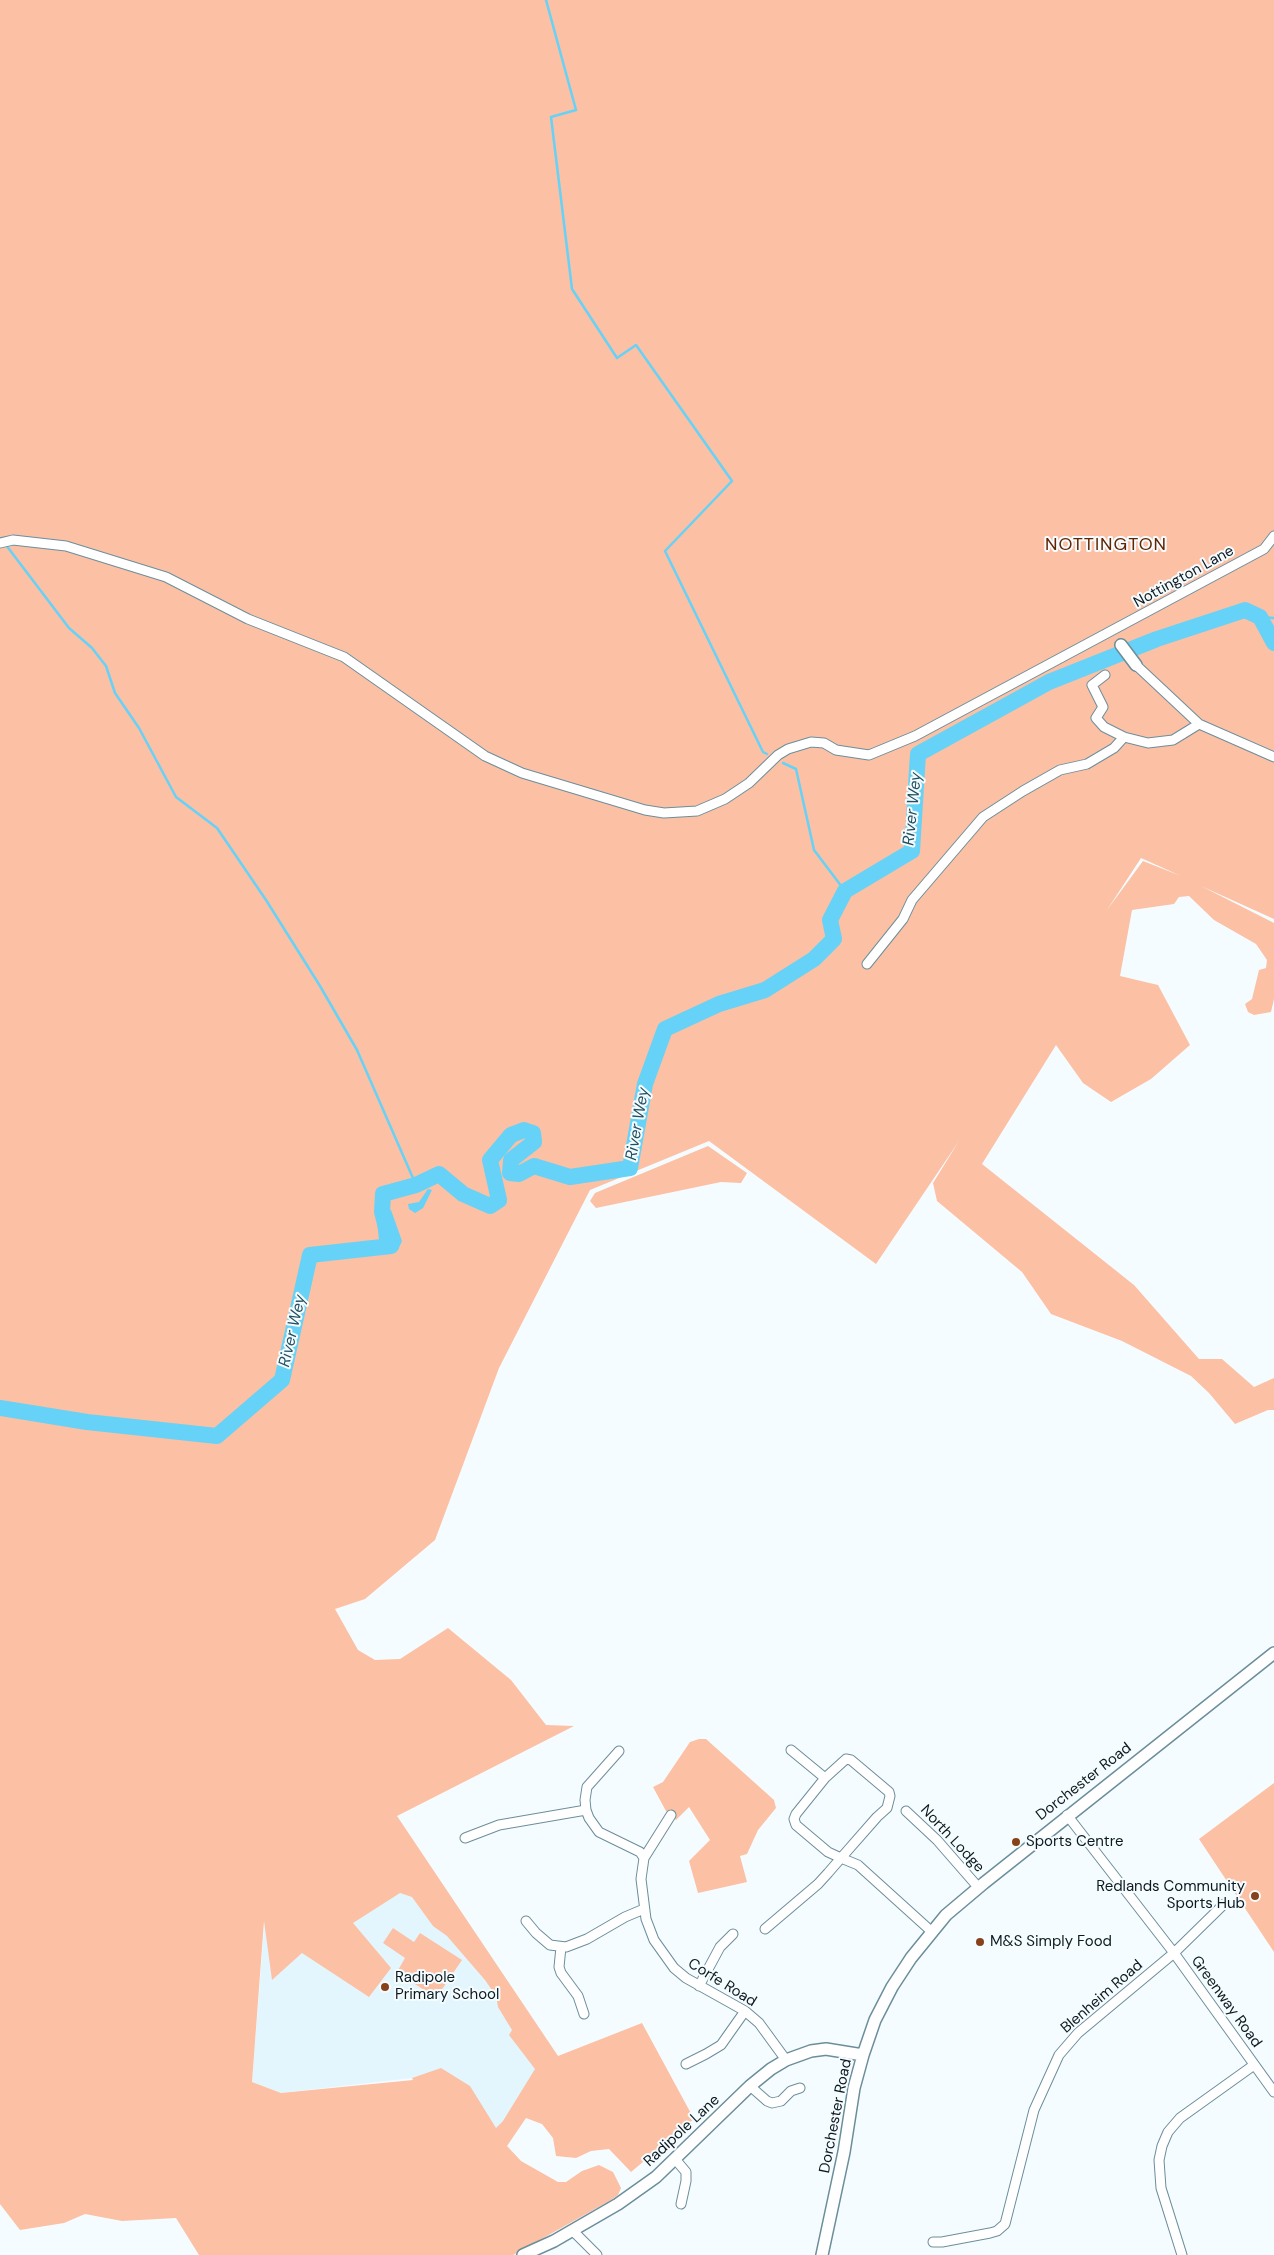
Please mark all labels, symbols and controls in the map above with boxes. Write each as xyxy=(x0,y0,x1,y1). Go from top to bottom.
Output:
district label: NOTTINGTON xyxy=(1044,534,1168,556)
street label: Nottington Lane xyxy=(1131,542,1237,612)
water label: River Wey xyxy=(900,771,926,847)
water label: River Wey xyxy=(622,1086,654,1162)
water label: River Wey xyxy=(275,1293,311,1369)
street label: Dorchester Road xyxy=(1033,1739,1135,1825)
street label: North Lodge xyxy=(916,1801,988,1877)
place label: Sports Centre xyxy=(1026,1833,1123,1851)
marker: Sports Centre xyxy=(1010,1836,1022,1848)
place label: Redlands Community Sports Hub xyxy=(1096,1878,1245,1913)
marker: Redlands Community Sports Hub xyxy=(1249,1890,1261,1902)
place label: M&S Simply Food xyxy=(990,1933,1112,1951)
marker: M&S Simply Food xyxy=(974,1936,986,1948)
street label: Greenway Road xyxy=(1187,1953,1265,2051)
street label: Corfe Road xyxy=(684,1955,760,2011)
street label: Blenheim Road xyxy=(1057,1957,1147,2037)
place label: Radipole Primary School xyxy=(395,1969,499,2004)
marker: Radipole Primary School xyxy=(379,1981,391,1993)
street label: Dorchester Road xyxy=(816,2057,856,2175)
street label: Radipole Lane xyxy=(640,2091,724,2171)

